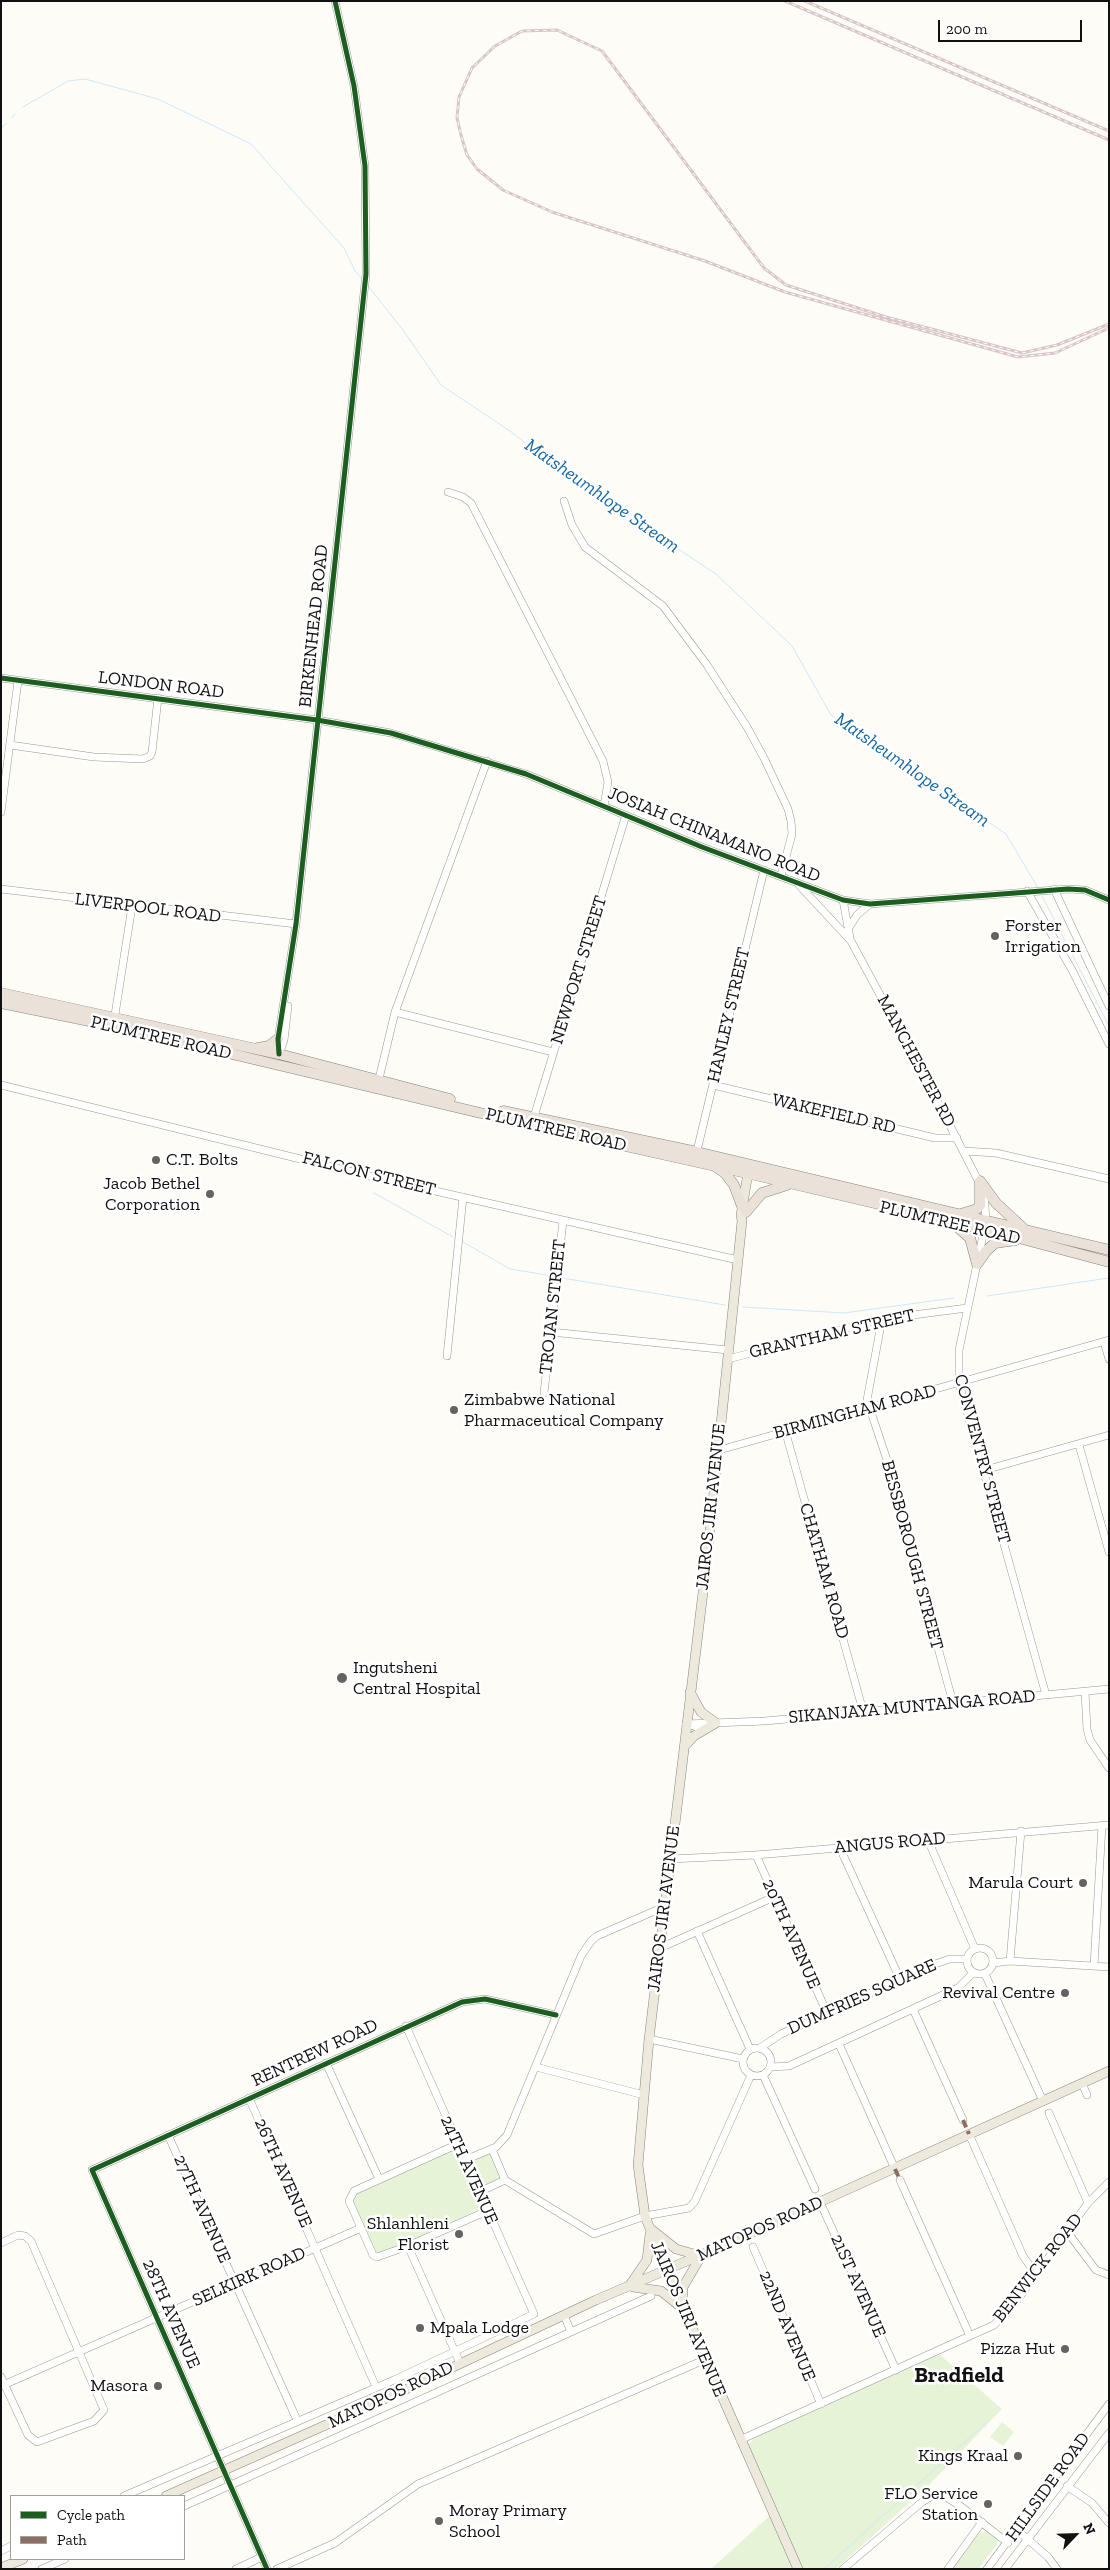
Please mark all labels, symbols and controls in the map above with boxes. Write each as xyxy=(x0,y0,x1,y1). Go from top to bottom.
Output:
scale bar xyxy=(940,10,1084,42)
text: 200 m xyxy=(946,20,987,38)
water label: Matsheumhlope Stream xyxy=(520,434,684,558)
street label: BIRKENHEAD ROAD xyxy=(295,543,333,709)
street label: LONDON ROAD xyxy=(97,667,225,703)
water label: Matsheumhlope Stream xyxy=(830,708,994,832)
street label: JOSIAH CHINAMANO ROAD xyxy=(605,782,823,888)
street label: LIVERPOOL ROAD xyxy=(74,888,222,928)
street label: NEWPORT STREET xyxy=(546,893,612,1047)
place label: Forster Irrigation xyxy=(1005,915,1081,958)
marker: Forster Irrigation xyxy=(989,930,1001,942)
street label: HANLEY STREET xyxy=(703,945,755,1085)
street label: MANCHESTER RD xyxy=(872,991,960,1131)
street label: PLUMTREE ROAD xyxy=(88,1011,234,1065)
street label: WAKEFIELD RD xyxy=(770,1089,898,1139)
street label: PLUMTREE ROAD xyxy=(483,1103,629,1157)
street label: FALCON STREET xyxy=(300,1147,438,1201)
place label: C.T. Bolts xyxy=(166,1149,238,1171)
marker: C.T. Bolts xyxy=(150,1154,162,1166)
place label: Jacob Bethel Corporation xyxy=(103,1173,200,1216)
marker: Jacob Bethel Corporation xyxy=(204,1188,216,1200)
street label: PLUMTREE ROAD xyxy=(877,1196,1023,1250)
street label: TROJAN STREET xyxy=(535,1238,571,1376)
street label: GRANTHAM STREET xyxy=(747,1304,917,1364)
street label: CONVENTRY STREET xyxy=(949,1372,1015,1546)
street label: BIRMINGHAM ROAD xyxy=(771,1380,939,1444)
place label: Zimbabwe National Pharmaceutical Company xyxy=(464,1389,663,1432)
marker: Zimbabwe National Pharmaceutical Company xyxy=(448,1404,460,1416)
street label: JAIROS JIRI AVENUE xyxy=(692,1423,730,1591)
street label: BESSBOROUGH STREET xyxy=(876,1458,948,1652)
street label: CHATHAM ROAD xyxy=(794,1501,854,1641)
place label: Ingutsheni Central Hospital xyxy=(353,1657,481,1700)
marker: Ingutsheni Central Hospital xyxy=(335,1671,349,1685)
street label: SIKANJAYA MUNTANGA ROAD xyxy=(788,1685,1036,1729)
street label: JAIROS JIRI AVENUE xyxy=(643,1825,685,1993)
street label: ANGUS ROAD xyxy=(833,1827,947,1859)
place label: Marula Court xyxy=(968,1872,1073,1894)
street label: 20TH AVENUE xyxy=(757,1876,825,1992)
marker: Marula Court xyxy=(1077,1877,1089,1889)
street label: DUMFRIES SQUARE xyxy=(784,1954,940,2040)
place label: Revival Centre xyxy=(942,1982,1055,2004)
marker: Revival Centre xyxy=(1059,1987,1071,1999)
street label: RENTREW ROAD xyxy=(249,2014,381,2092)
street label: 24TH AVENUE xyxy=(435,2112,503,2228)
street label: 26TH AVENUE xyxy=(249,2115,317,2231)
street label: 27TH AVENUE xyxy=(169,2152,235,2266)
street label: MATOPOS ROAD xyxy=(694,2192,826,2266)
street label: BENWICK ROAD xyxy=(989,2209,1087,2327)
place label: Shlanhleni Florist xyxy=(367,2213,449,2256)
marker: Shlanhleni Florist xyxy=(453,2228,465,2240)
street label: 21ST AVENUE xyxy=(826,2231,890,2341)
street label: JAIROS JIRI AVENUE xyxy=(645,2238,731,2400)
street label: SELKIRK ROAD xyxy=(189,2242,309,2312)
street label: 28TH AVENUE xyxy=(137,2256,205,2372)
street label: 22ND AVENUE xyxy=(754,2267,820,2385)
place label: Mpala Lodge xyxy=(430,2317,529,2339)
marker: Mpala Lodge xyxy=(414,2322,426,2334)
place label: Pizza Hut xyxy=(980,2338,1055,2360)
marker: Pizza Hut xyxy=(1059,2343,1071,2355)
street label: MATOPOS ROAD xyxy=(325,2357,457,2433)
district label: Bradfield xyxy=(914,2363,1004,2389)
place label: Masora xyxy=(90,2375,148,2397)
marker: Masora xyxy=(152,2380,164,2392)
street label: HILLSIDE ROAD xyxy=(1001,2428,1095,2546)
place label: Kings Kraal xyxy=(918,2445,1008,2467)
marker: Kings Kraal xyxy=(1012,2450,1024,2462)
place label: FLO Service Station xyxy=(884,2483,978,2526)
legend xyxy=(10,2495,185,2560)
marker: FLO Service Station xyxy=(982,2498,994,2510)
place label: Moray Primary School xyxy=(449,2500,567,2542)
text: Cycle path xyxy=(57,2506,125,2524)
north arrow xyxy=(1050,2510,1100,2560)
marker: Moray Primary School xyxy=(433,2515,445,2527)
text: N xyxy=(1079,2520,1099,2537)
text: Path xyxy=(57,2531,87,2549)

